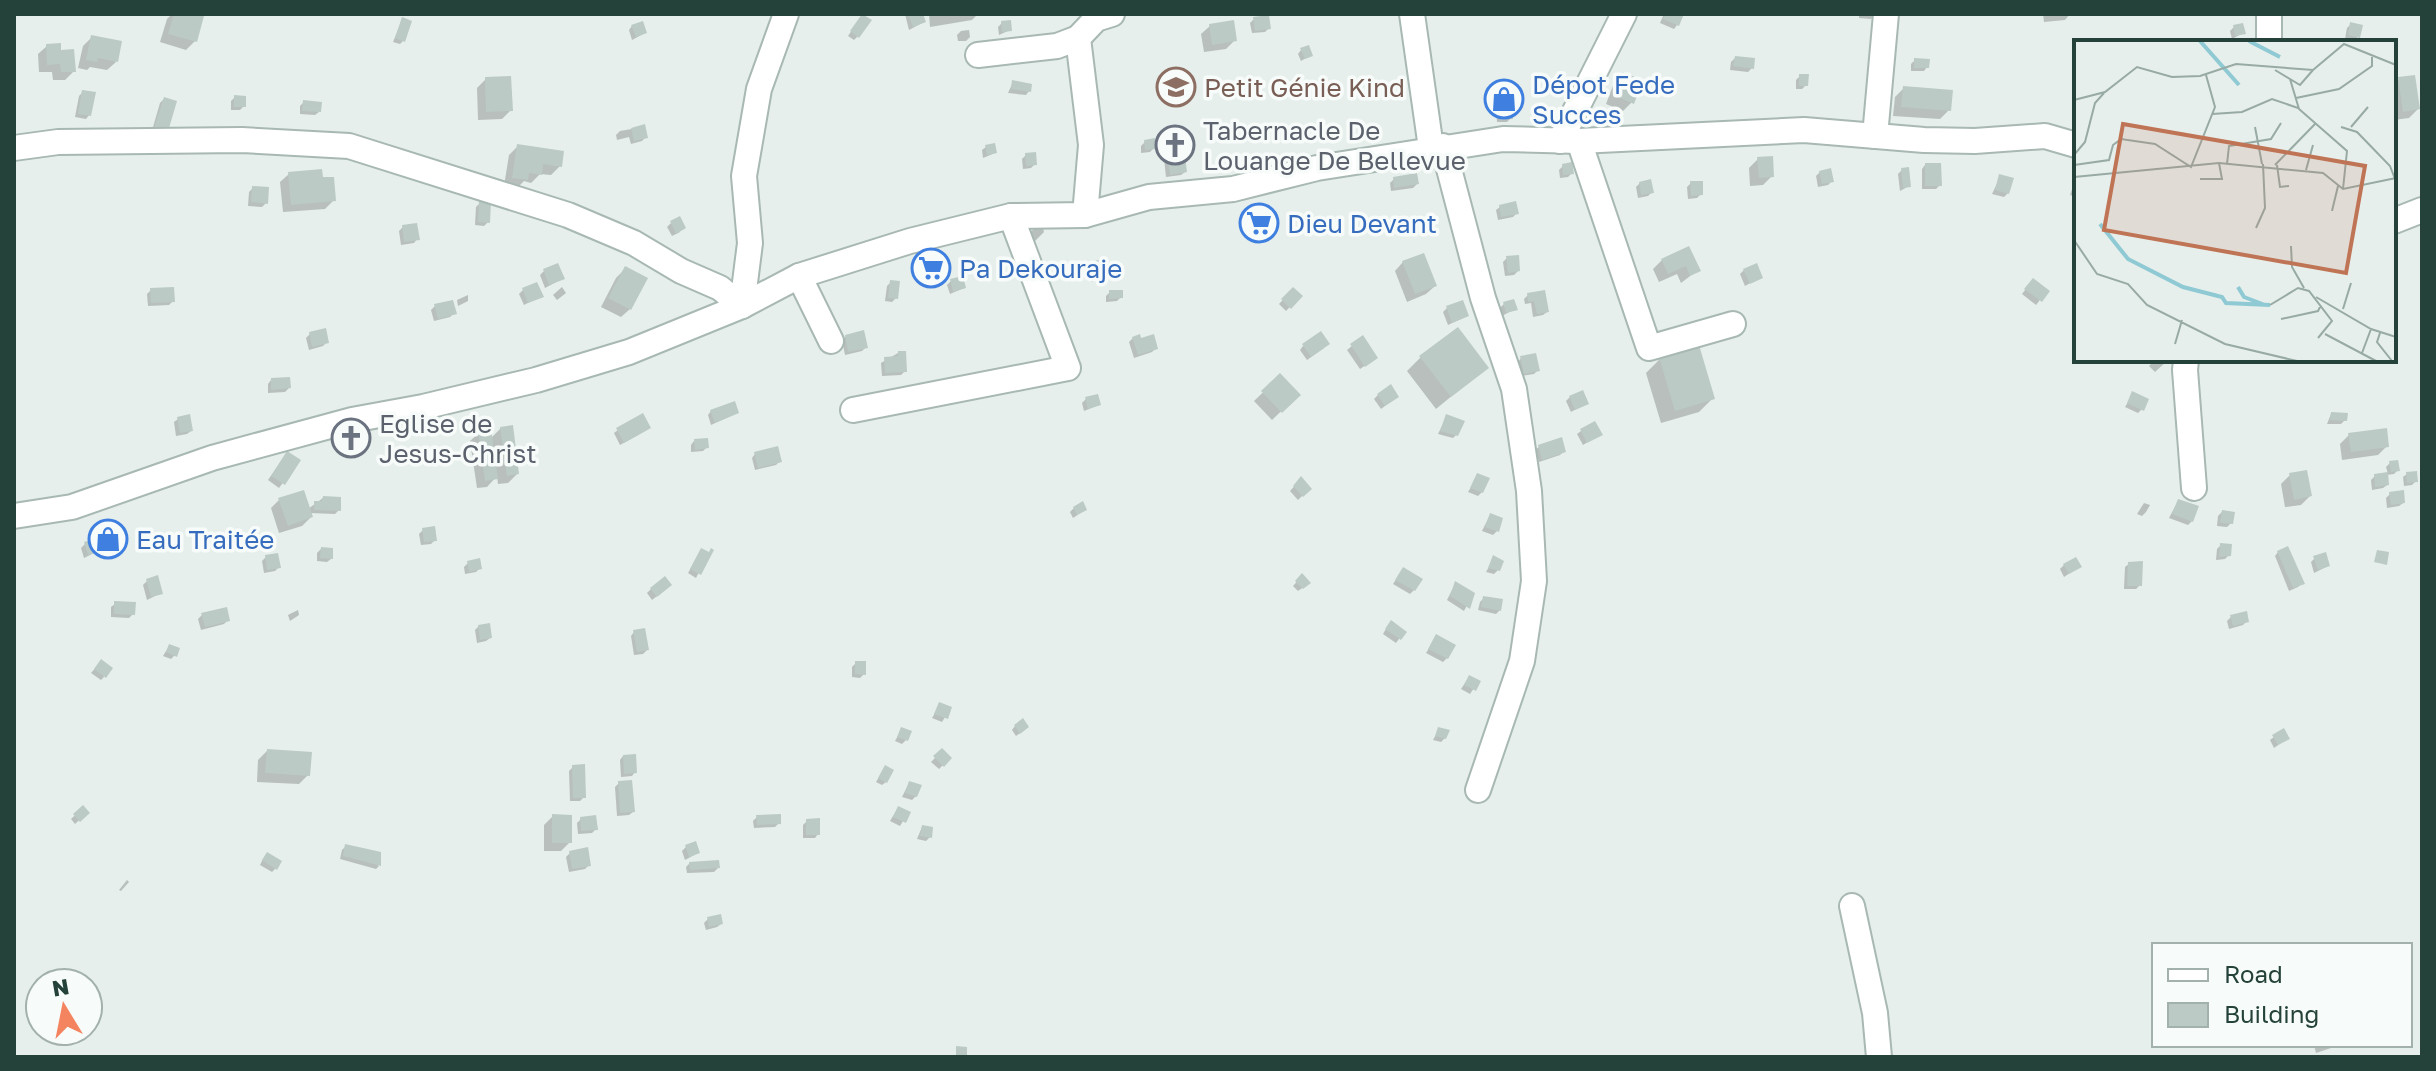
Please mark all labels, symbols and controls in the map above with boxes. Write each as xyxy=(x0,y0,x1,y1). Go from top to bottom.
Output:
inset map xyxy=(2074,40,2396,362)
school or university icon: Petit Génie Kind xyxy=(1155,66,1197,108)
place label: Dépot Fede Succes xyxy=(1532,69,1675,130)
place label: Petit Génie Kind xyxy=(1204,72,1405,103)
shop icon: Dépot Fede Succes xyxy=(1483,78,1525,120)
place label: Tabernacle De Louange De Bellevue xyxy=(1203,115,1466,176)
church icon: Tabernacle De Louange De Bellevue xyxy=(1154,124,1196,166)
supermarket icon: Dieu Devant xyxy=(1238,202,1280,244)
place label: Dieu Devant xyxy=(1287,208,1437,239)
supermarket icon: Pa Dekouraje xyxy=(910,247,952,289)
place label: Pa Dekouraje xyxy=(959,253,1122,284)
place label: Eglise de Jesus-Christ xyxy=(379,408,537,469)
church icon: Eglise de Jesus-Christ xyxy=(330,417,372,459)
shop icon: Eau Traitée xyxy=(87,518,129,560)
place label: Eau Traitée xyxy=(136,524,274,555)
legend xyxy=(2152,943,2412,1047)
text: Road xyxy=(2224,959,2283,988)
north arrow xyxy=(24,967,104,1047)
text: N xyxy=(50,972,71,1002)
text: Building xyxy=(2224,999,2319,1028)

